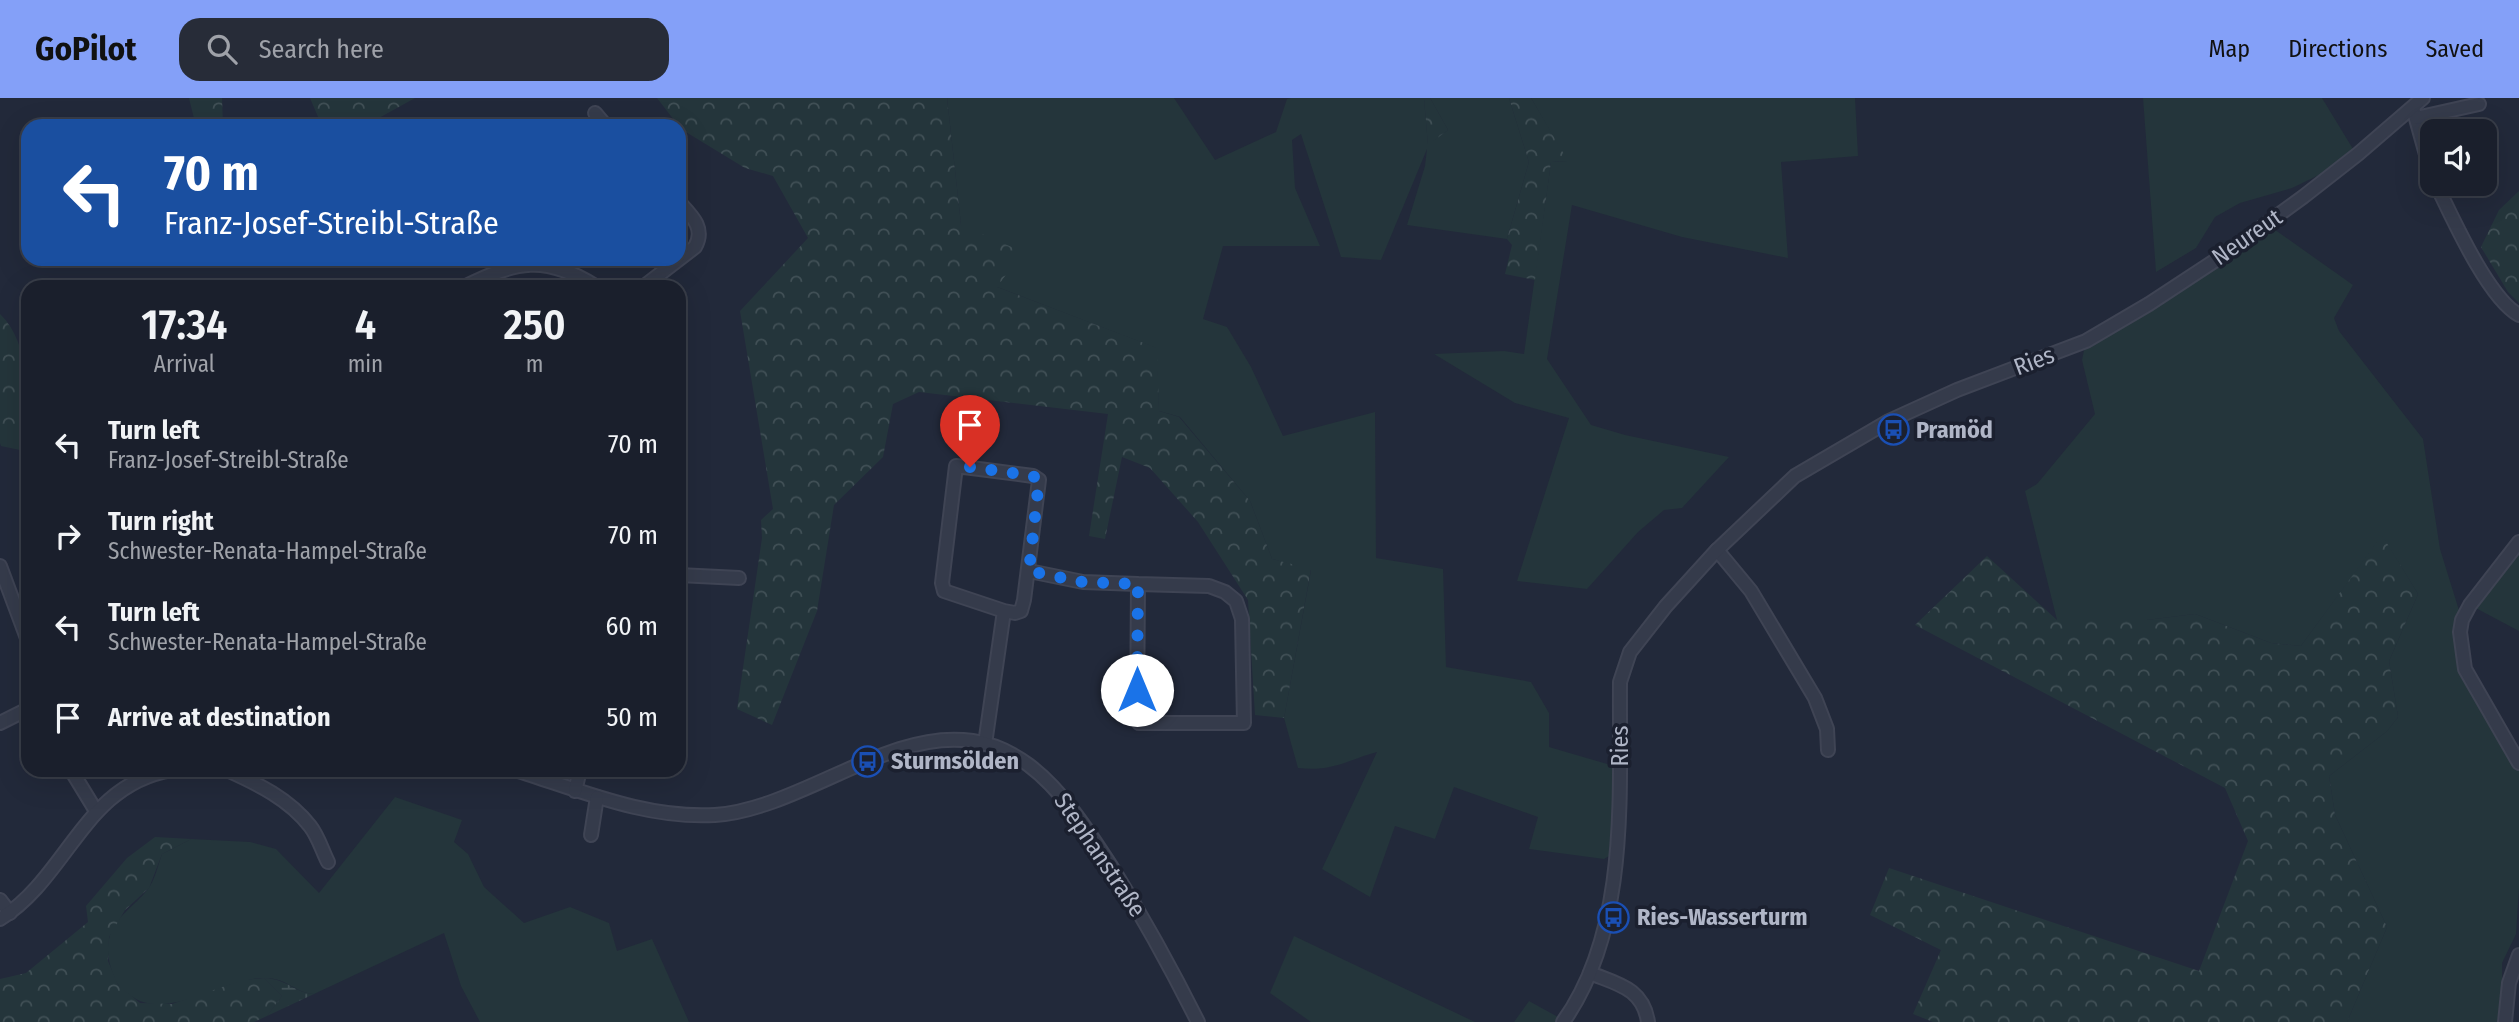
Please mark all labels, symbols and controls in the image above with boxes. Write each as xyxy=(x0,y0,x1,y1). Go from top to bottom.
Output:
search box xyxy=(179,18,669,81)
text: GoPilot xyxy=(35,29,137,69)
icon: search xyxy=(203,30,241,68)
text: Search here xyxy=(259,34,384,65)
text: Map xyxy=(2209,35,2250,63)
text: Directions xyxy=(2288,35,2387,63)
text: Saved xyxy=(2425,35,2484,63)
map controls xyxy=(2420,119,2497,196)
button: sound xyxy=(2420,119,2497,196)
text: 70 m xyxy=(164,144,259,203)
icon: left xyxy=(49,147,140,238)
street label: Neureut xyxy=(2207,203,2287,271)
text: Franz-Josef-Streibl-Straße xyxy=(164,204,499,242)
text: 17:34 xyxy=(141,300,227,350)
text: 4 xyxy=(355,300,376,350)
text: 250 xyxy=(504,300,566,350)
street label: Ries xyxy=(2010,341,2058,381)
text: Arrival xyxy=(154,350,215,378)
text: min xyxy=(348,350,383,378)
text: m xyxy=(526,350,543,378)
pin xyxy=(940,395,1000,467)
icon: arrive xyxy=(951,406,989,444)
bus stop icon: Pramöd xyxy=(1876,413,1910,447)
text: Turn left xyxy=(108,415,200,446)
place label: Pramöd xyxy=(1916,416,1993,444)
icon: left xyxy=(49,426,87,464)
text: 70 m xyxy=(608,429,658,460)
text: Franz-Josef-Streibl-Straße xyxy=(108,446,349,474)
text: Turn right xyxy=(108,506,214,537)
icon: right xyxy=(49,517,87,555)
text: 70 m xyxy=(608,520,658,551)
text: Schwester-Renata-Hampel-Straße xyxy=(108,537,427,565)
text: Turn left xyxy=(108,597,200,628)
icon: left xyxy=(49,608,87,646)
text: 60 m xyxy=(605,611,658,642)
text: Schwester-Renata-Hampel-Straße xyxy=(108,628,427,656)
position arrow xyxy=(1100,653,1174,727)
icon: arrive xyxy=(49,699,87,737)
text: Arrive at destination xyxy=(108,702,331,733)
text: 50 m xyxy=(606,702,658,733)
street label: Ries xyxy=(1606,725,1634,767)
bus stop icon: Sturmsölden xyxy=(851,744,885,778)
place label: Sturmsölden xyxy=(891,747,1019,775)
street label: Stephanstraße xyxy=(1048,788,1152,922)
bus stop icon: Ries-Wasserturm xyxy=(1597,900,1631,934)
place label: Ries-Wasserturm xyxy=(1637,903,1808,931)

